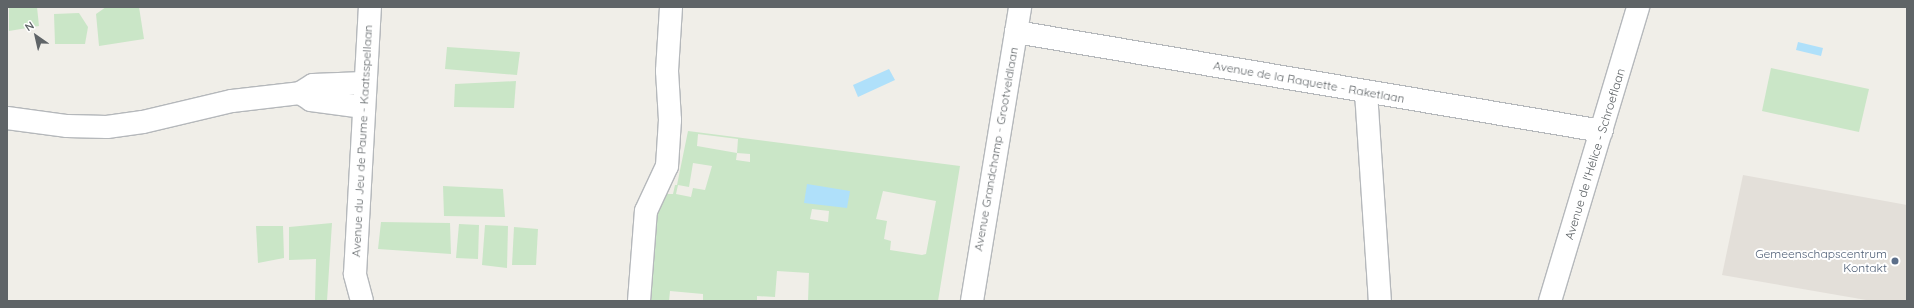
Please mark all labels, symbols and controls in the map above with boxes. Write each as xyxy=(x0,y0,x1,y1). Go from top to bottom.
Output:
north arrow xyxy=(16,16,56,56)
text: N xyxy=(22,18,37,34)
street label: Avenue du Jeu de Paume - Kaatsspellaan xyxy=(349,25,375,257)
street label: Avenue Grandchamp - Grootveldlaan xyxy=(971,46,1021,252)
street label: Avenue de la Raquette - Raketlaan xyxy=(1212,58,1406,106)
street label: Avenue de l'Hélice - Schroeflaan xyxy=(1562,67,1628,241)
place label: Gemeenschapscentrum Kontakt xyxy=(1755,247,1887,275)
marker: Gemeenschapscentrum Kontakt xyxy=(1890,256,1900,266)

